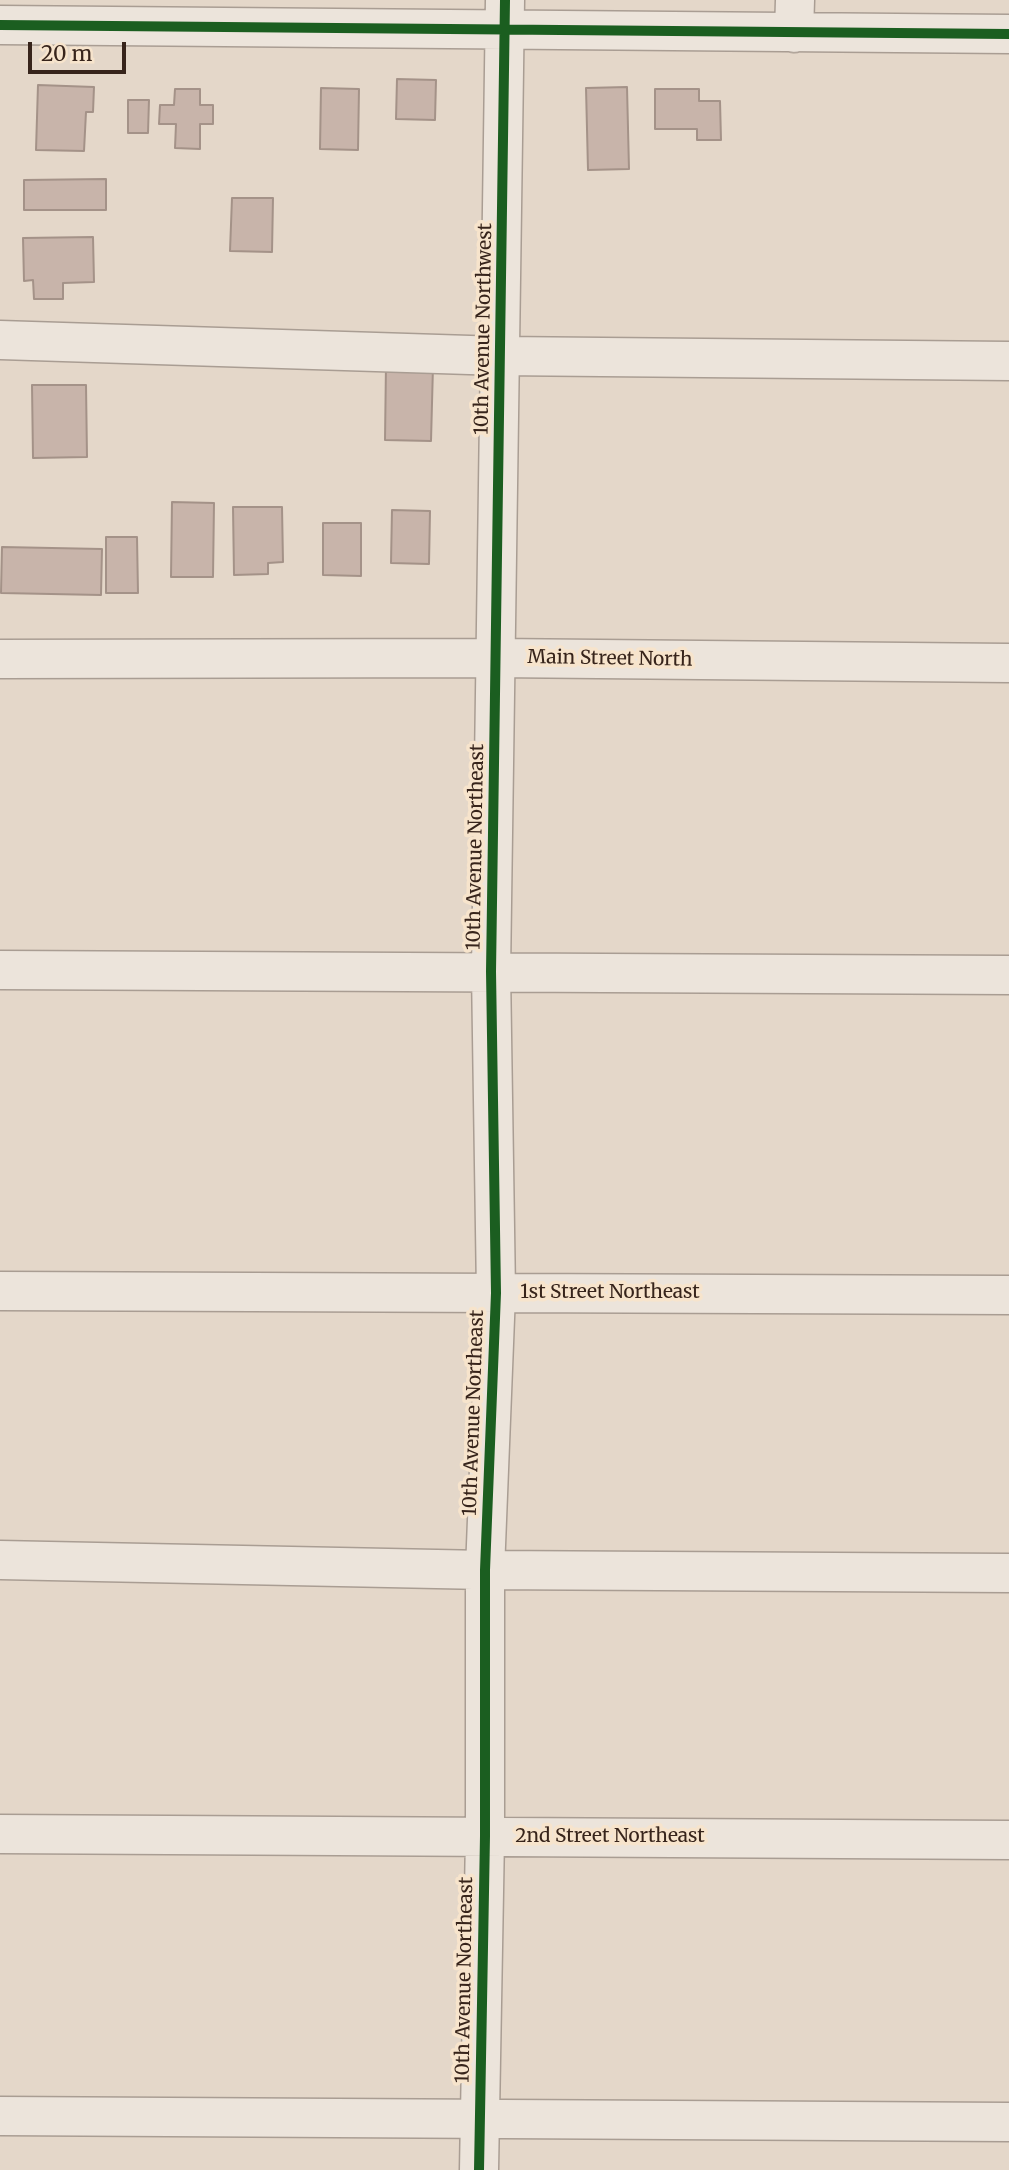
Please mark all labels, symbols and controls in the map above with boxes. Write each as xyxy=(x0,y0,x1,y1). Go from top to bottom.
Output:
scale bar xyxy=(32,28,130,72)
text: 20 m xyxy=(41,40,92,67)
street label: 10th Avenue Northwest xyxy=(471,223,497,435)
street label: Main Street North xyxy=(527,646,693,672)
street label: 10th Avenue Northeast xyxy=(463,744,489,950)
street label: 1st Street Northeast xyxy=(520,1282,700,1304)
street label: 10th Avenue Northeast xyxy=(459,1309,489,1517)
street label: 2nd Street Northeast xyxy=(515,1826,705,1848)
street label: 10th Avenue Northeast xyxy=(452,1877,478,2083)

